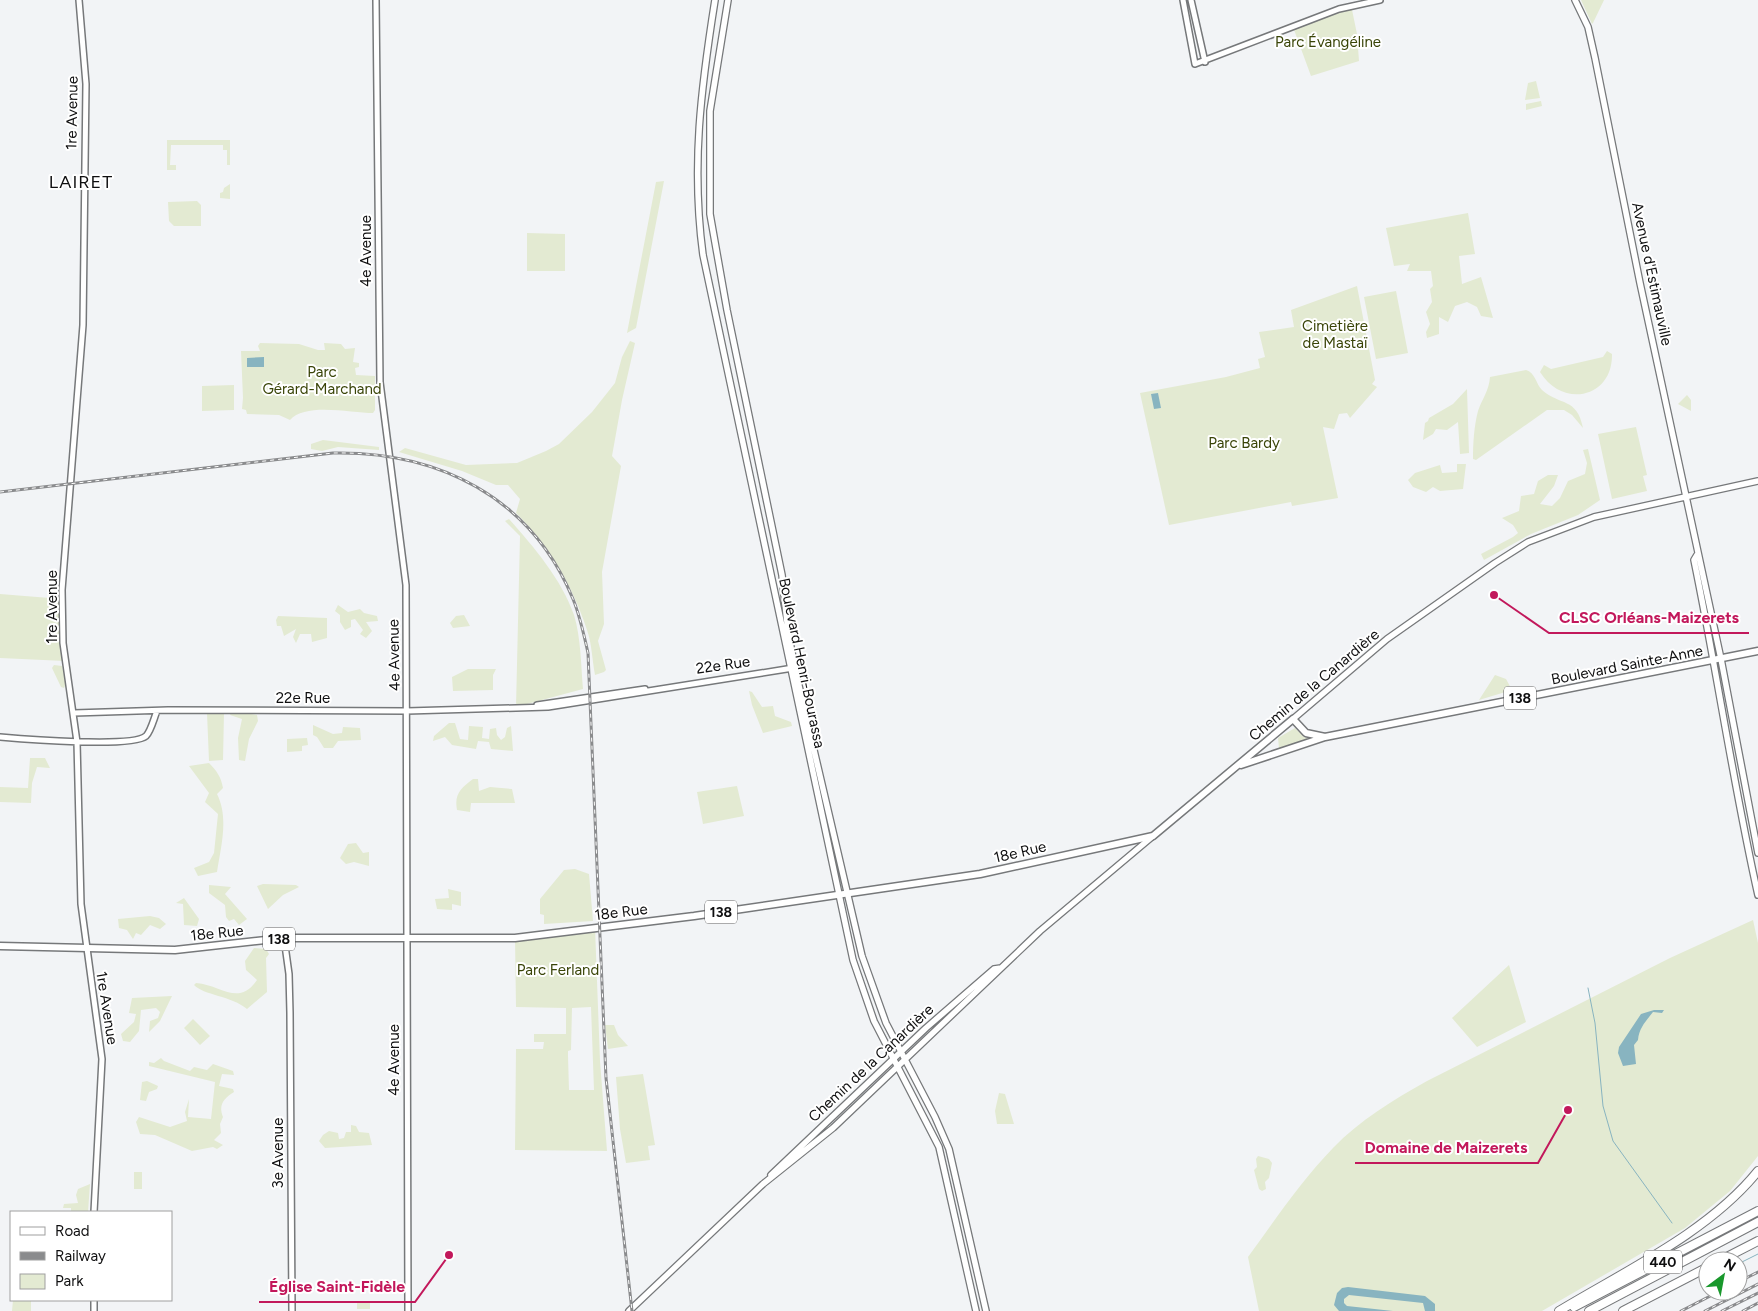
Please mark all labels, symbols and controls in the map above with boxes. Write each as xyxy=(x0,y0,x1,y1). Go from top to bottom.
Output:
park label: Parc Évangéline xyxy=(1275,33,1381,51)
street label: 1re Avenue xyxy=(62,76,82,150)
district label: LAIRET xyxy=(49,171,113,193)
street label: Avenue d'Estimauville xyxy=(1628,201,1676,347)
street label: 4e Avenue xyxy=(357,215,375,287)
park label: Cimetière de Mastaï xyxy=(1302,317,1368,352)
park label: Parc Gérard-Marchand xyxy=(262,363,382,398)
park label: Parc Bardy xyxy=(1208,434,1280,452)
street label: 1re Avenue xyxy=(43,570,61,644)
street label: Boulevard Henri-Bourassa xyxy=(775,576,829,750)
callout: CLSC Orléans-Maizerets xyxy=(1549,602,1749,633)
text: CLSC Orléans-Maizerets xyxy=(1559,608,1740,627)
street label: 4e Avenue xyxy=(384,619,404,691)
street label: Chemin de la Canardière xyxy=(1245,625,1383,745)
street label: Boulevard Sainte-Anne xyxy=(1550,641,1704,689)
street label: 22e Rue xyxy=(695,652,751,678)
road number: 138 xyxy=(1504,686,1536,710)
street label: 22e Rue xyxy=(276,689,330,707)
street label: 18e Rue xyxy=(992,837,1048,867)
street label: 18e Rue xyxy=(593,900,649,924)
road number: 138 xyxy=(705,900,737,924)
street label: 18e Rue xyxy=(190,921,244,945)
road number: 138 xyxy=(263,928,295,951)
park label: Parc Ferland xyxy=(517,961,599,979)
street label: 1re Avenue xyxy=(92,970,122,1046)
street label: Chemin de la Canardière xyxy=(805,1000,937,1126)
street label: 4e Avenue xyxy=(385,1024,403,1096)
street label: 3e Avenue xyxy=(269,1118,287,1188)
callout: Domaine de Maizerets xyxy=(1355,1132,1538,1163)
text: Domaine de Maizerets xyxy=(1365,1138,1528,1157)
legend xyxy=(10,1211,172,1301)
text: Road xyxy=(55,1222,90,1240)
text: Railway xyxy=(55,1247,106,1265)
road number: 440 xyxy=(1644,1250,1682,1274)
north arrow xyxy=(1698,1251,1748,1301)
text: N xyxy=(1721,1255,1739,1275)
callout: Église Saint-Fidèle xyxy=(259,1271,415,1302)
text: Park xyxy=(55,1272,84,1290)
text: Église Saint-Fidèle xyxy=(269,1277,405,1296)

